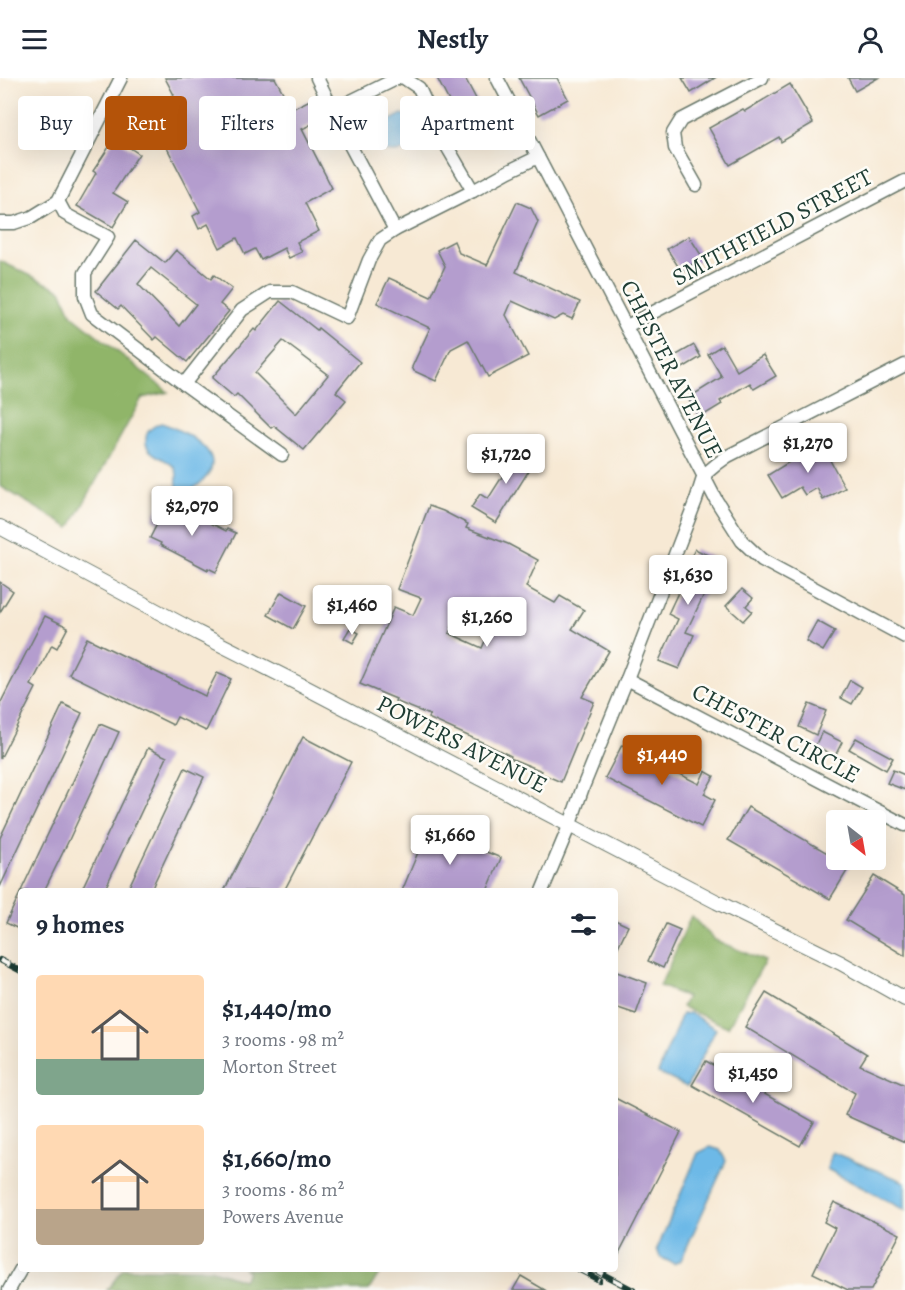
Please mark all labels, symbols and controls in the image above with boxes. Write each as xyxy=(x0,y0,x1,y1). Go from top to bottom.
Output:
text: Nestly xyxy=(417,21,488,57)
icon: menu xyxy=(18,23,51,56)
icon: person xyxy=(854,23,887,56)
chip: Buy xyxy=(18,96,93,150)
chip: Rent xyxy=(105,96,187,150)
chip: Filters xyxy=(199,96,296,150)
chip: New xyxy=(308,96,388,150)
chip: Apartment xyxy=(400,96,535,150)
street label: SMITHFIELD STREET xyxy=(666,161,878,293)
street label: CHESTER AVENUE xyxy=(613,274,731,464)
pin: $1,270 xyxy=(759,423,857,474)
text: $1,270 xyxy=(783,429,833,456)
pin: $1,720 xyxy=(457,434,555,485)
text: $1,720 xyxy=(481,440,531,467)
pin: $2,070 xyxy=(143,486,241,537)
text: $2,070 xyxy=(165,492,219,519)
pin: $1,630 xyxy=(639,555,737,606)
text: $1,630 xyxy=(663,561,713,588)
pin: $1,460 xyxy=(303,585,401,636)
text: $1,460 xyxy=(327,591,377,618)
pin: $1,260 xyxy=(438,597,536,648)
text: $1,260 xyxy=(462,603,512,630)
street label: CHESTER CIRCLE xyxy=(686,675,866,791)
street label: POWERS AVENUE xyxy=(371,687,553,801)
pin: $1,440 xyxy=(613,735,711,786)
text: $1,440 xyxy=(637,741,687,768)
north arrow xyxy=(826,810,886,870)
map controls xyxy=(826,810,886,870)
pin: $1,660 xyxy=(401,815,499,866)
text: $1,660 xyxy=(425,821,475,848)
text: 9 homes xyxy=(36,907,125,942)
icon: filters xyxy=(567,908,600,941)
text: $1,440/mo xyxy=(222,991,332,1026)
icon: home xyxy=(84,999,156,1071)
text: 3 rooms · 98 m² xyxy=(222,1026,344,1053)
text: Morton Street xyxy=(222,1053,337,1080)
pin: $1,450 xyxy=(704,1053,802,1104)
text: $1,450 xyxy=(728,1059,778,1086)
text: $1,660/mo xyxy=(222,1141,332,1176)
icon: home xyxy=(84,1149,156,1221)
text: 3 rooms · 86 m² xyxy=(222,1176,344,1203)
text: Powers Avenue xyxy=(222,1203,344,1230)

